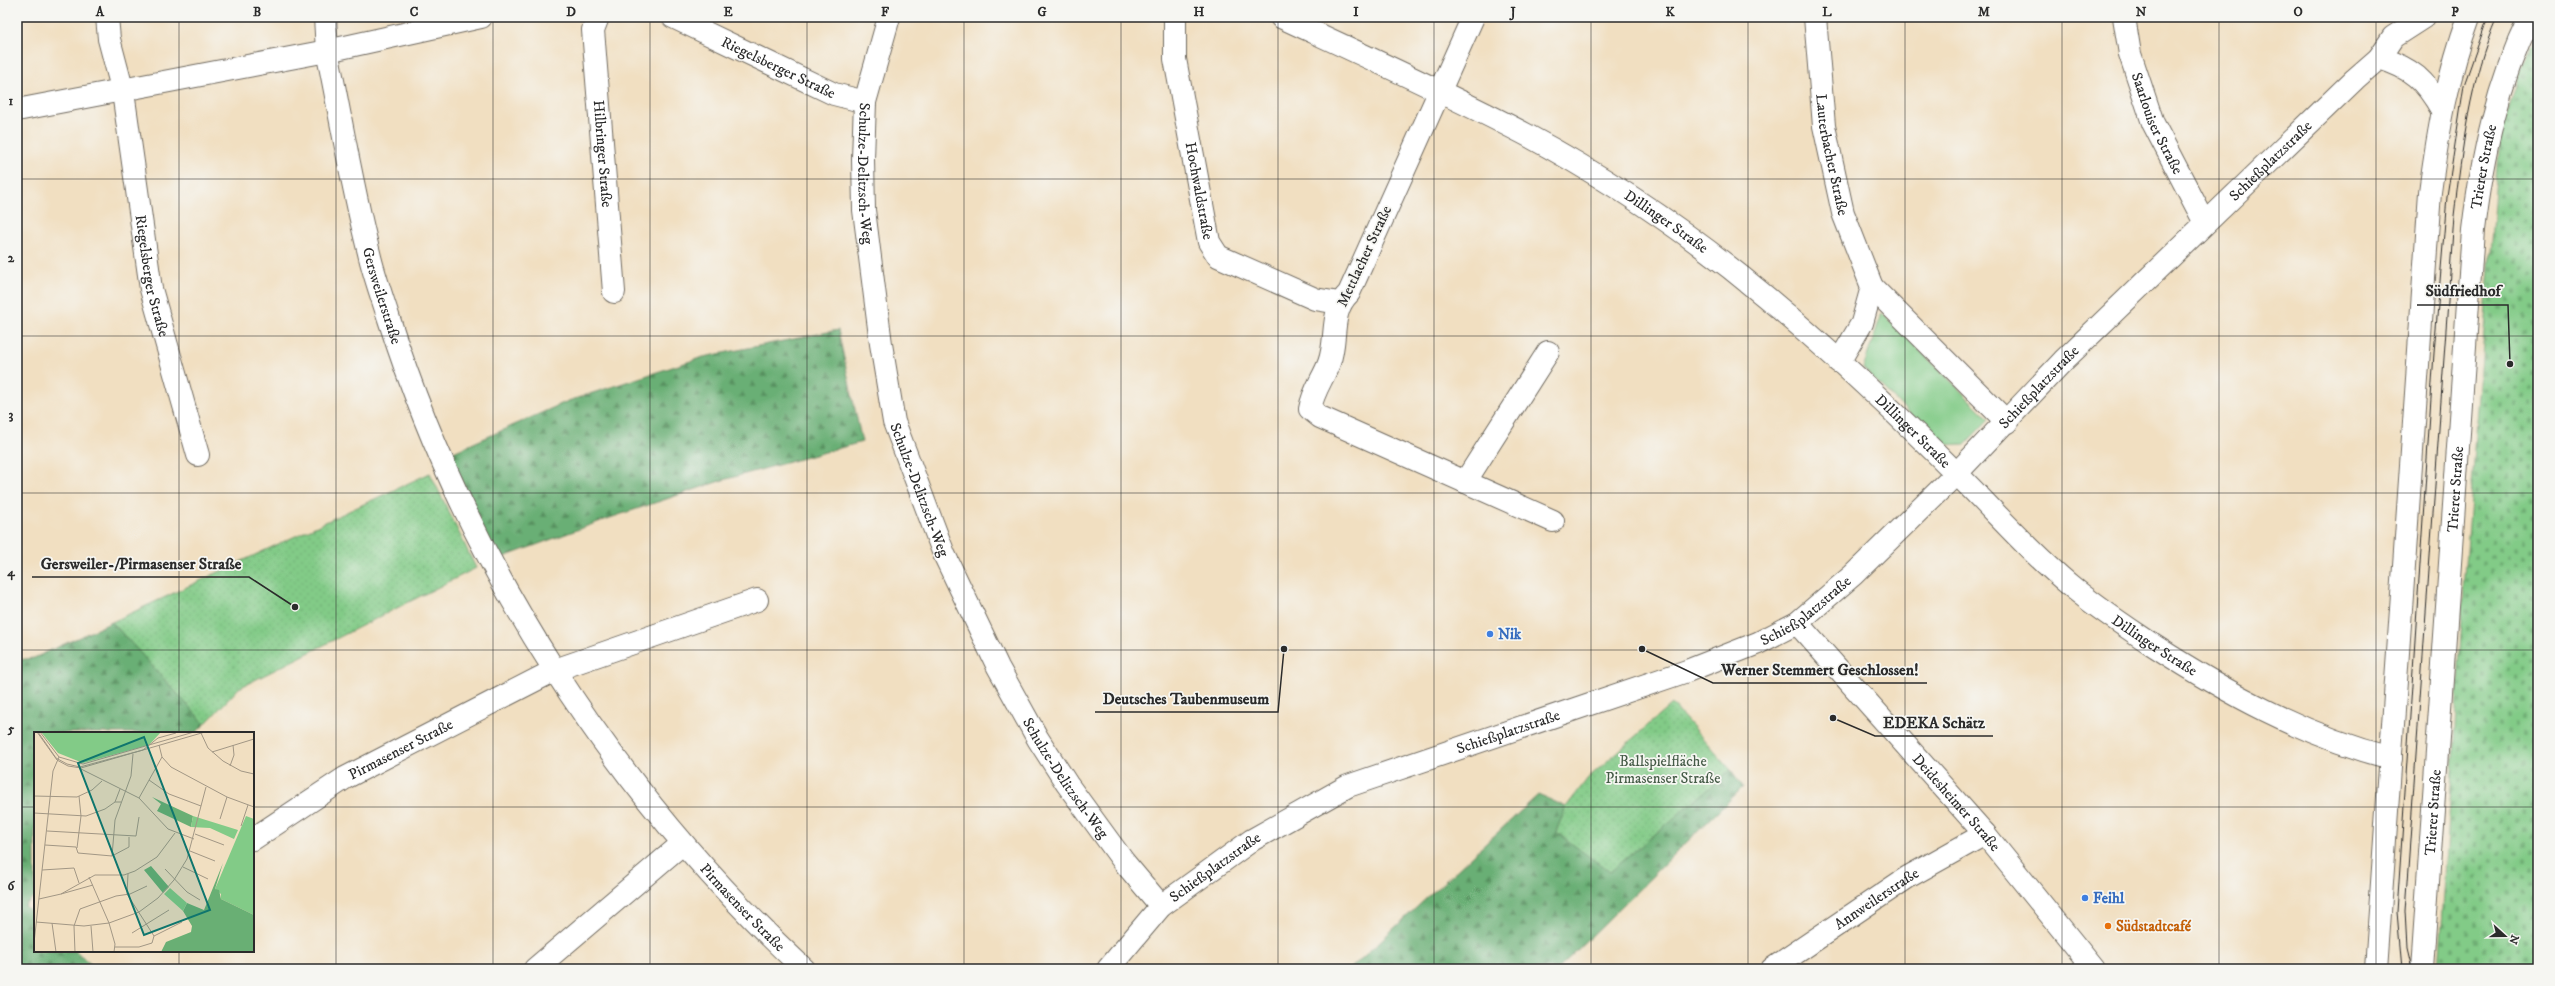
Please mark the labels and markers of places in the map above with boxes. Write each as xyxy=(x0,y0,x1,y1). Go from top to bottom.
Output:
callout: Südfriedhof xyxy=(2417,277,2508,305)
callout: Gersweiler-/Pirmasenser Straße xyxy=(32,549,249,577)
place label: Nik xyxy=(1498,625,1522,644)
marker: Nik xyxy=(1485,629,1495,639)
callout: Werner Stemmert Geschlossen! xyxy=(1713,655,1927,683)
callout: Deutsches Taubenmuseum xyxy=(1095,684,1278,712)
callout: EDEKA Schätz xyxy=(1875,708,1993,736)
place label: Feihl xyxy=(2093,889,2125,908)
marker: Feihl xyxy=(2080,893,2090,903)
place label: Südstadtcafé xyxy=(2116,917,2192,936)
marker: Südstadtcafé xyxy=(2103,921,2113,931)

